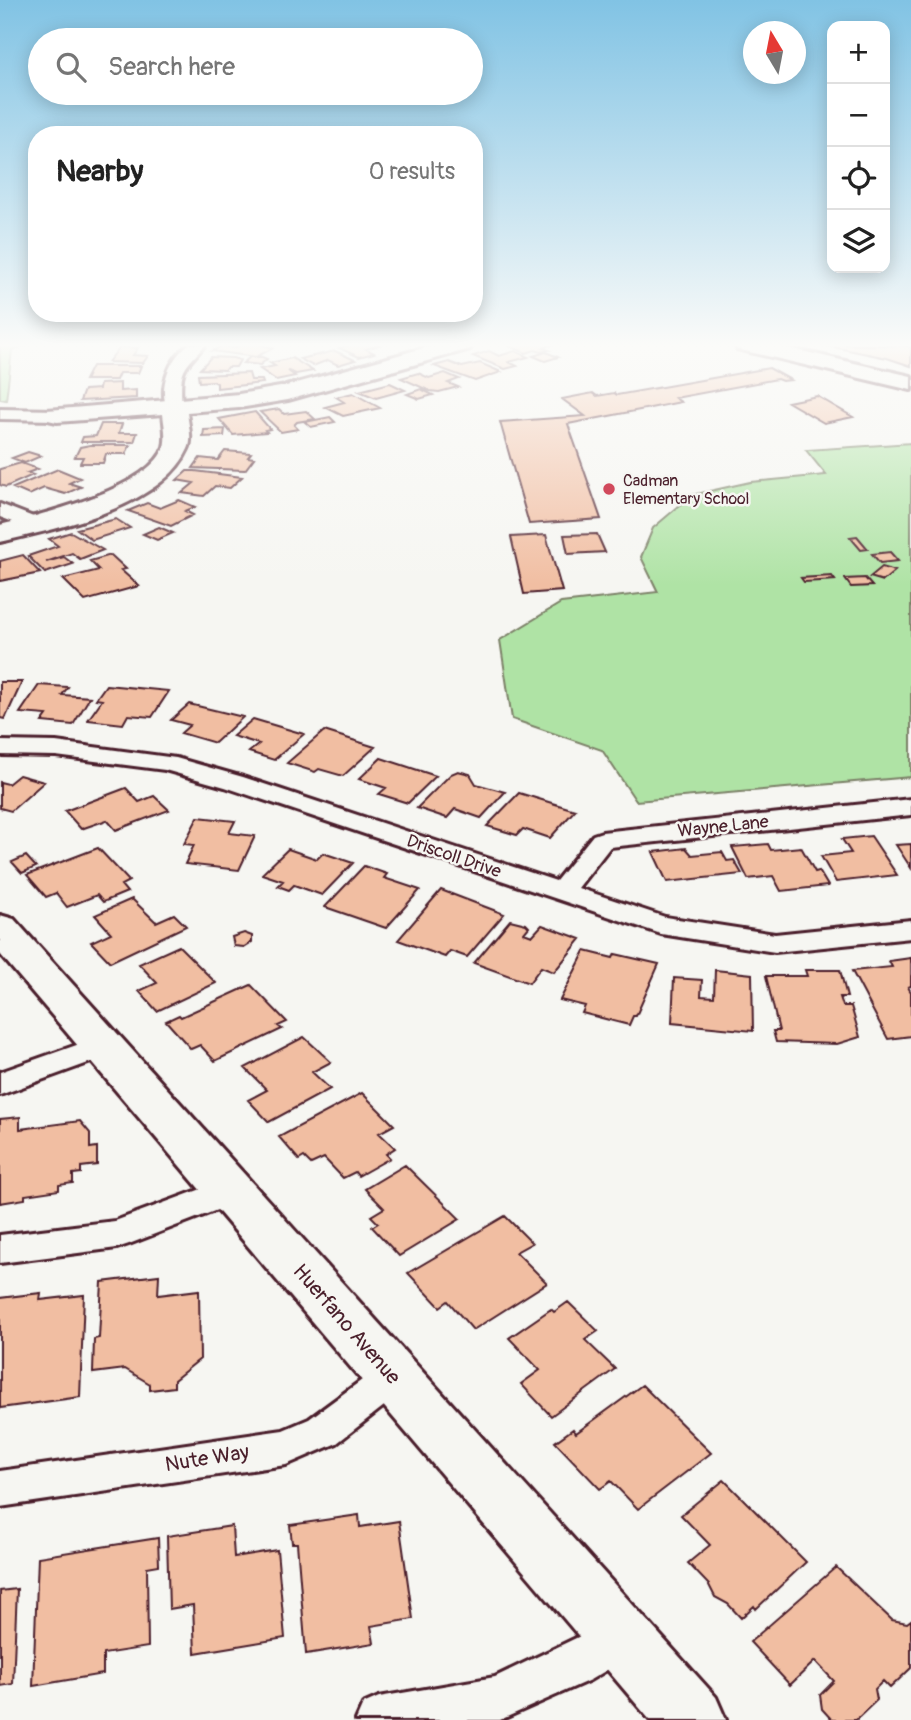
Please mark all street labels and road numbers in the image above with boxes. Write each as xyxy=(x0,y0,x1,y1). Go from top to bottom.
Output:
street label: Wayne Lane xyxy=(676,810,770,843)
street label: Driscoll Drive xyxy=(403,830,504,883)
street label: Huerfano Avenue xyxy=(287,1258,407,1391)
street label: Nute Way xyxy=(163,1439,251,1478)

